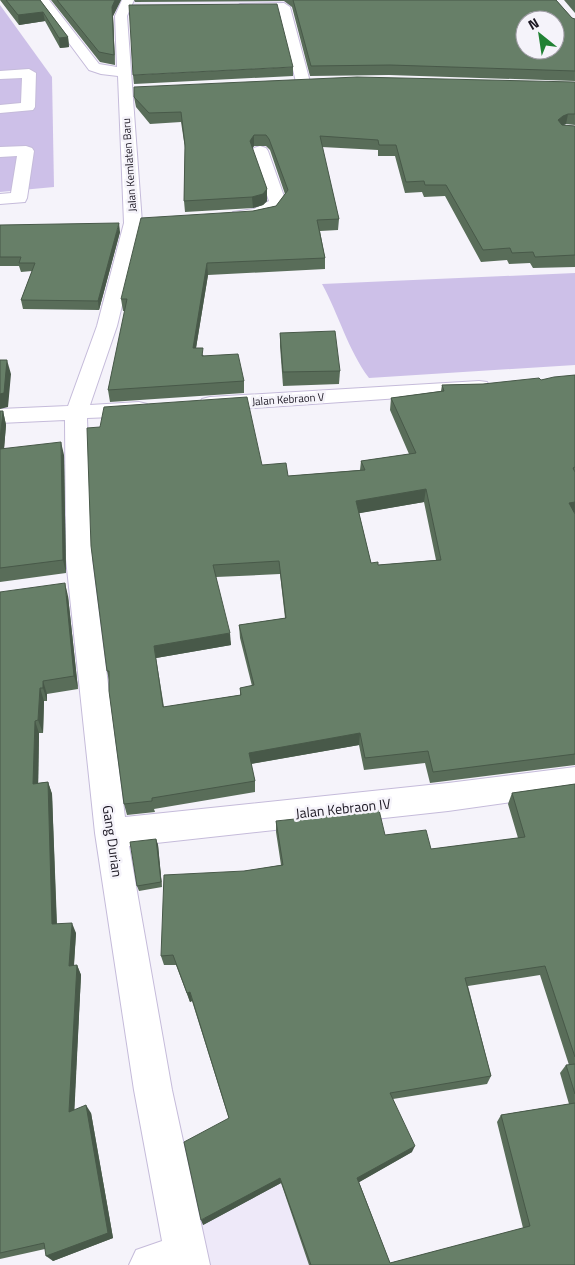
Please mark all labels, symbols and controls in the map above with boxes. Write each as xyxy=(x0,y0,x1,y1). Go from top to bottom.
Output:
north arrow xyxy=(515,10,565,60)
text: N xyxy=(524,12,543,35)
street label: Jalan Kemlaten Baru xyxy=(118,118,140,212)
street label: Jalan Kebraon V xyxy=(251,388,325,410)
street label: Jalan Kebraon IV xyxy=(294,793,392,823)
street label: Gang Durian xyxy=(98,804,128,878)

